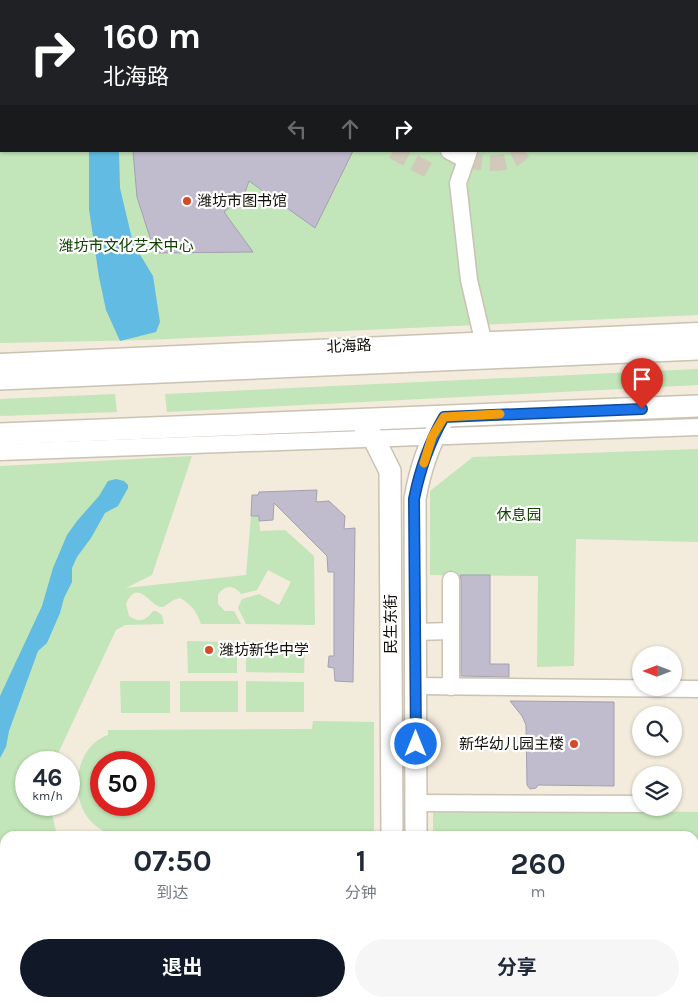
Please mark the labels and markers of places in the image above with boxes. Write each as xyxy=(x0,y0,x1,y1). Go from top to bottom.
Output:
place label: 潍坊市图书馆 xyxy=(197,192,287,210)
marker: 潍坊市图书馆 xyxy=(181,195,193,207)
pin xyxy=(621,358,663,409)
place label: 潍坊新华中学 xyxy=(219,641,309,659)
marker: 潍坊新华中学 xyxy=(203,644,215,656)
place label: 新华幼儿园主楼 xyxy=(459,735,564,753)
marker: 新华幼儿园主楼 xyxy=(568,738,580,750)

